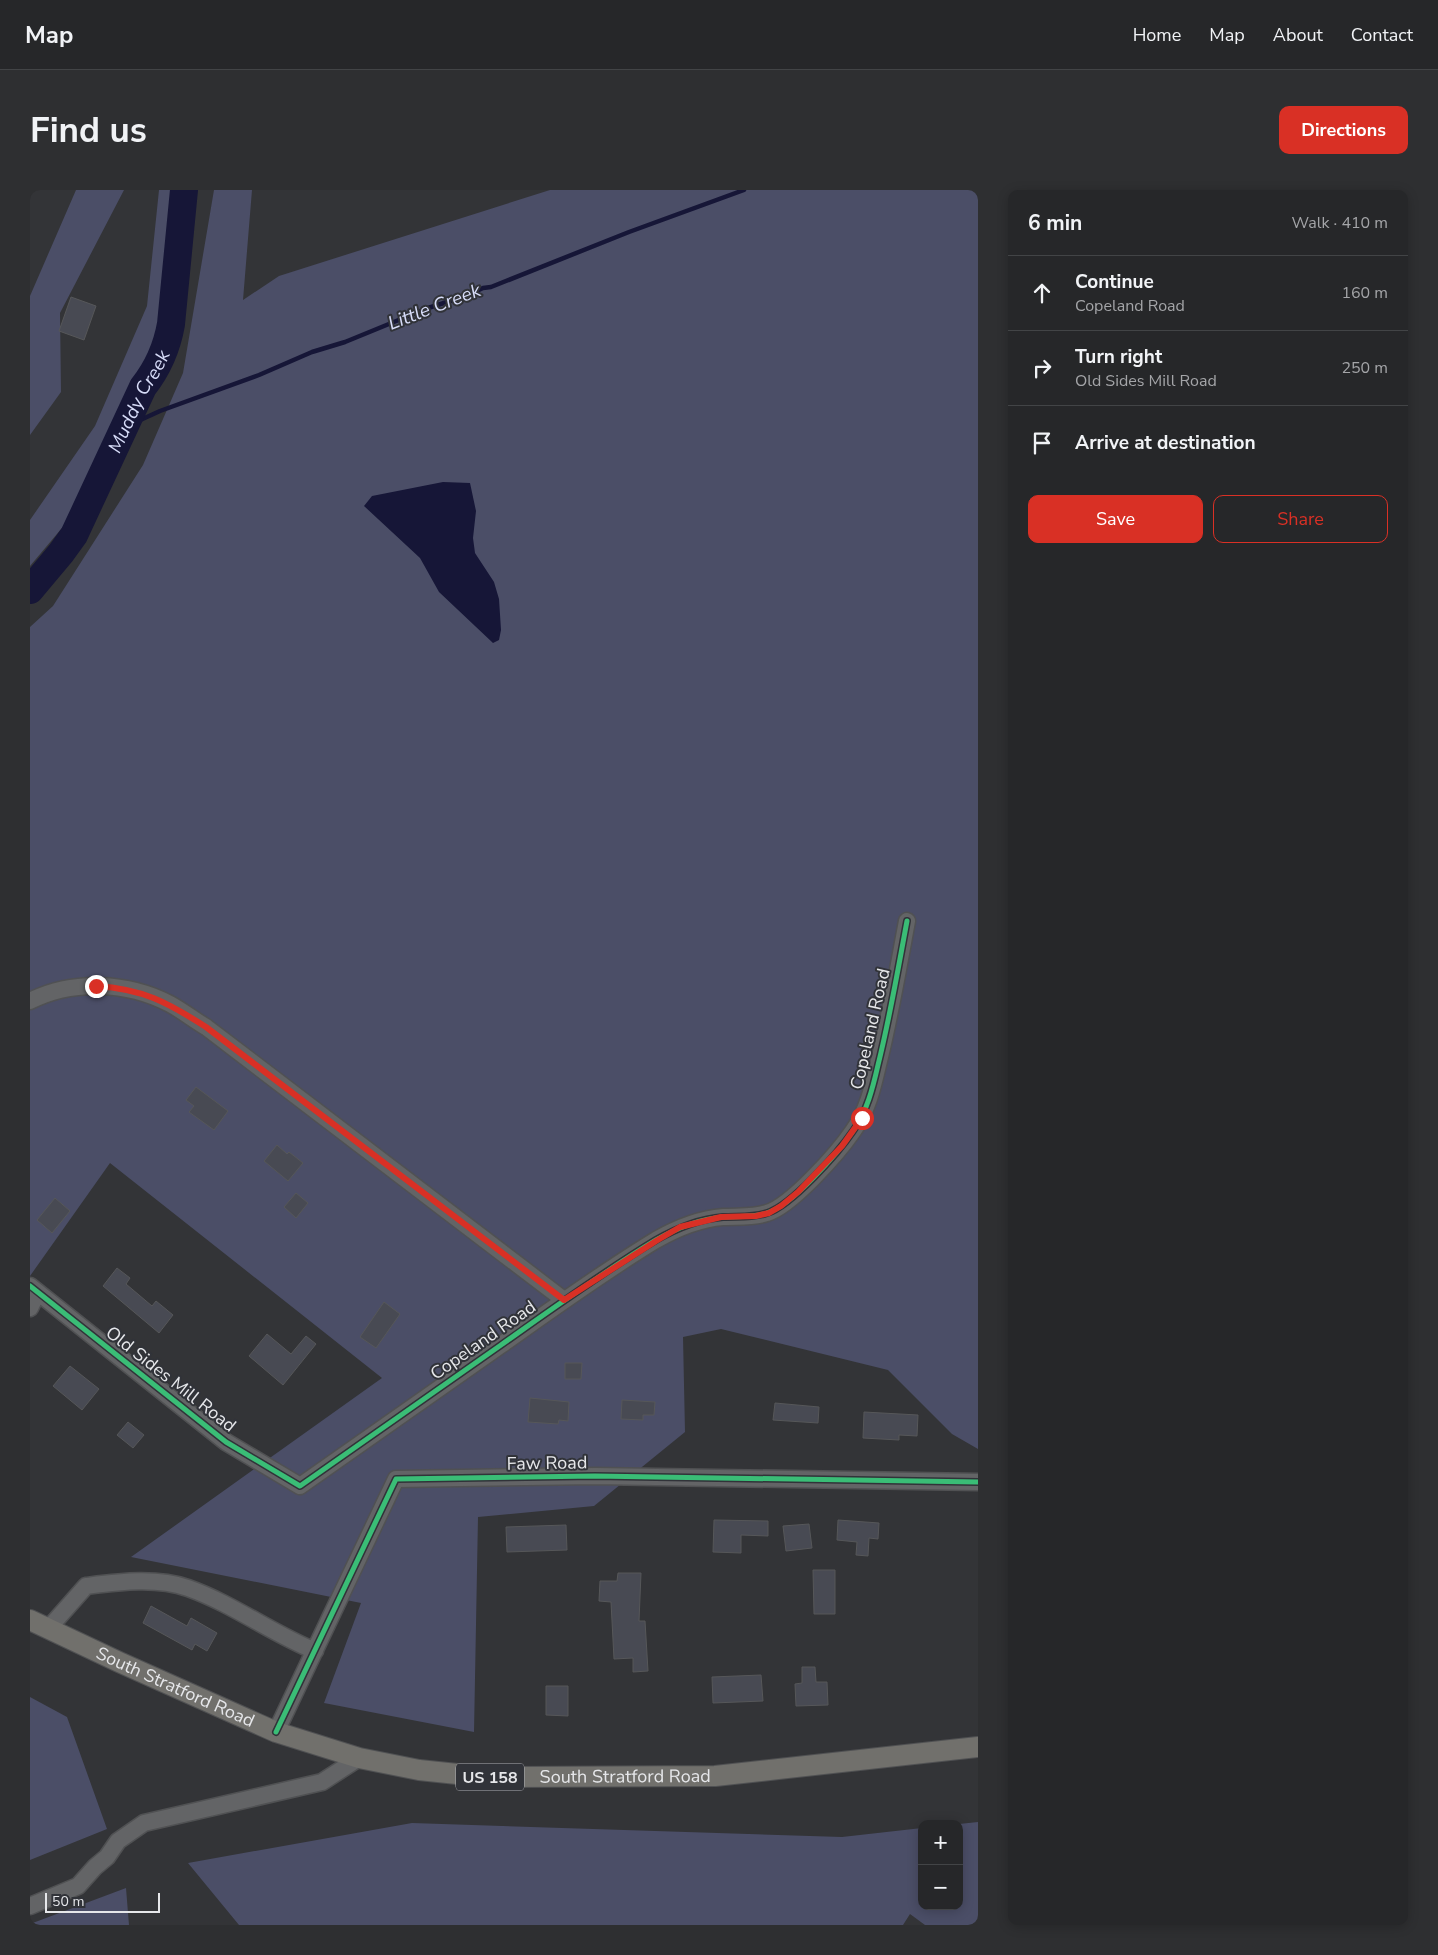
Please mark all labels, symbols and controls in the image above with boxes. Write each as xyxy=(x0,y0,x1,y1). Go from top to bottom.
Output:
text: Map xyxy=(25,19,73,51)
text: Home xyxy=(1133,23,1181,47)
text: Map xyxy=(1209,23,1245,47)
text: About xyxy=(1273,23,1323,47)
text: Contact xyxy=(1351,23,1413,47)
button: Directions xyxy=(1279,106,1408,154)
text: Find us xyxy=(30,107,147,154)
text: 6 min xyxy=(1028,209,1082,237)
text: Walk · 410 m xyxy=(1292,212,1388,234)
text: Continue xyxy=(1075,269,1154,295)
water label: Little Creek xyxy=(384,277,485,337)
icon: ahead xyxy=(1028,279,1056,307)
text: 160 m xyxy=(1341,282,1388,304)
text: Copeland Road xyxy=(1075,295,1185,317)
text: Turn right xyxy=(1075,344,1162,370)
water label: Muddy Creek xyxy=(102,346,177,457)
icon: right xyxy=(1028,354,1056,382)
text: 250 m xyxy=(1341,357,1388,379)
text: Old Sides Mill Road xyxy=(1075,370,1217,392)
icon: arrive xyxy=(1028,429,1056,457)
text: Arrive at destination xyxy=(1075,430,1256,456)
button: Save xyxy=(1028,495,1203,543)
button: Share xyxy=(1213,495,1388,543)
street label: Copeland Road xyxy=(844,966,896,1092)
route end xyxy=(85,975,108,998)
route start xyxy=(851,1107,874,1130)
street label: Copeland Road xyxy=(425,1295,541,1385)
street label: Old Sides Mill Road xyxy=(101,1320,241,1438)
street label: Faw Road xyxy=(506,1450,588,1476)
street label: South Stratford Road xyxy=(92,1641,258,1733)
road number: US 158 xyxy=(456,1764,524,1790)
street label: South Stratford Road xyxy=(540,1764,711,1789)
map controls xyxy=(918,1820,963,1910)
button: + xyxy=(918,1820,963,1865)
button: − xyxy=(918,1865,963,1910)
scale bar xyxy=(45,1890,160,1913)
text: 50 m xyxy=(52,1892,84,1911)

